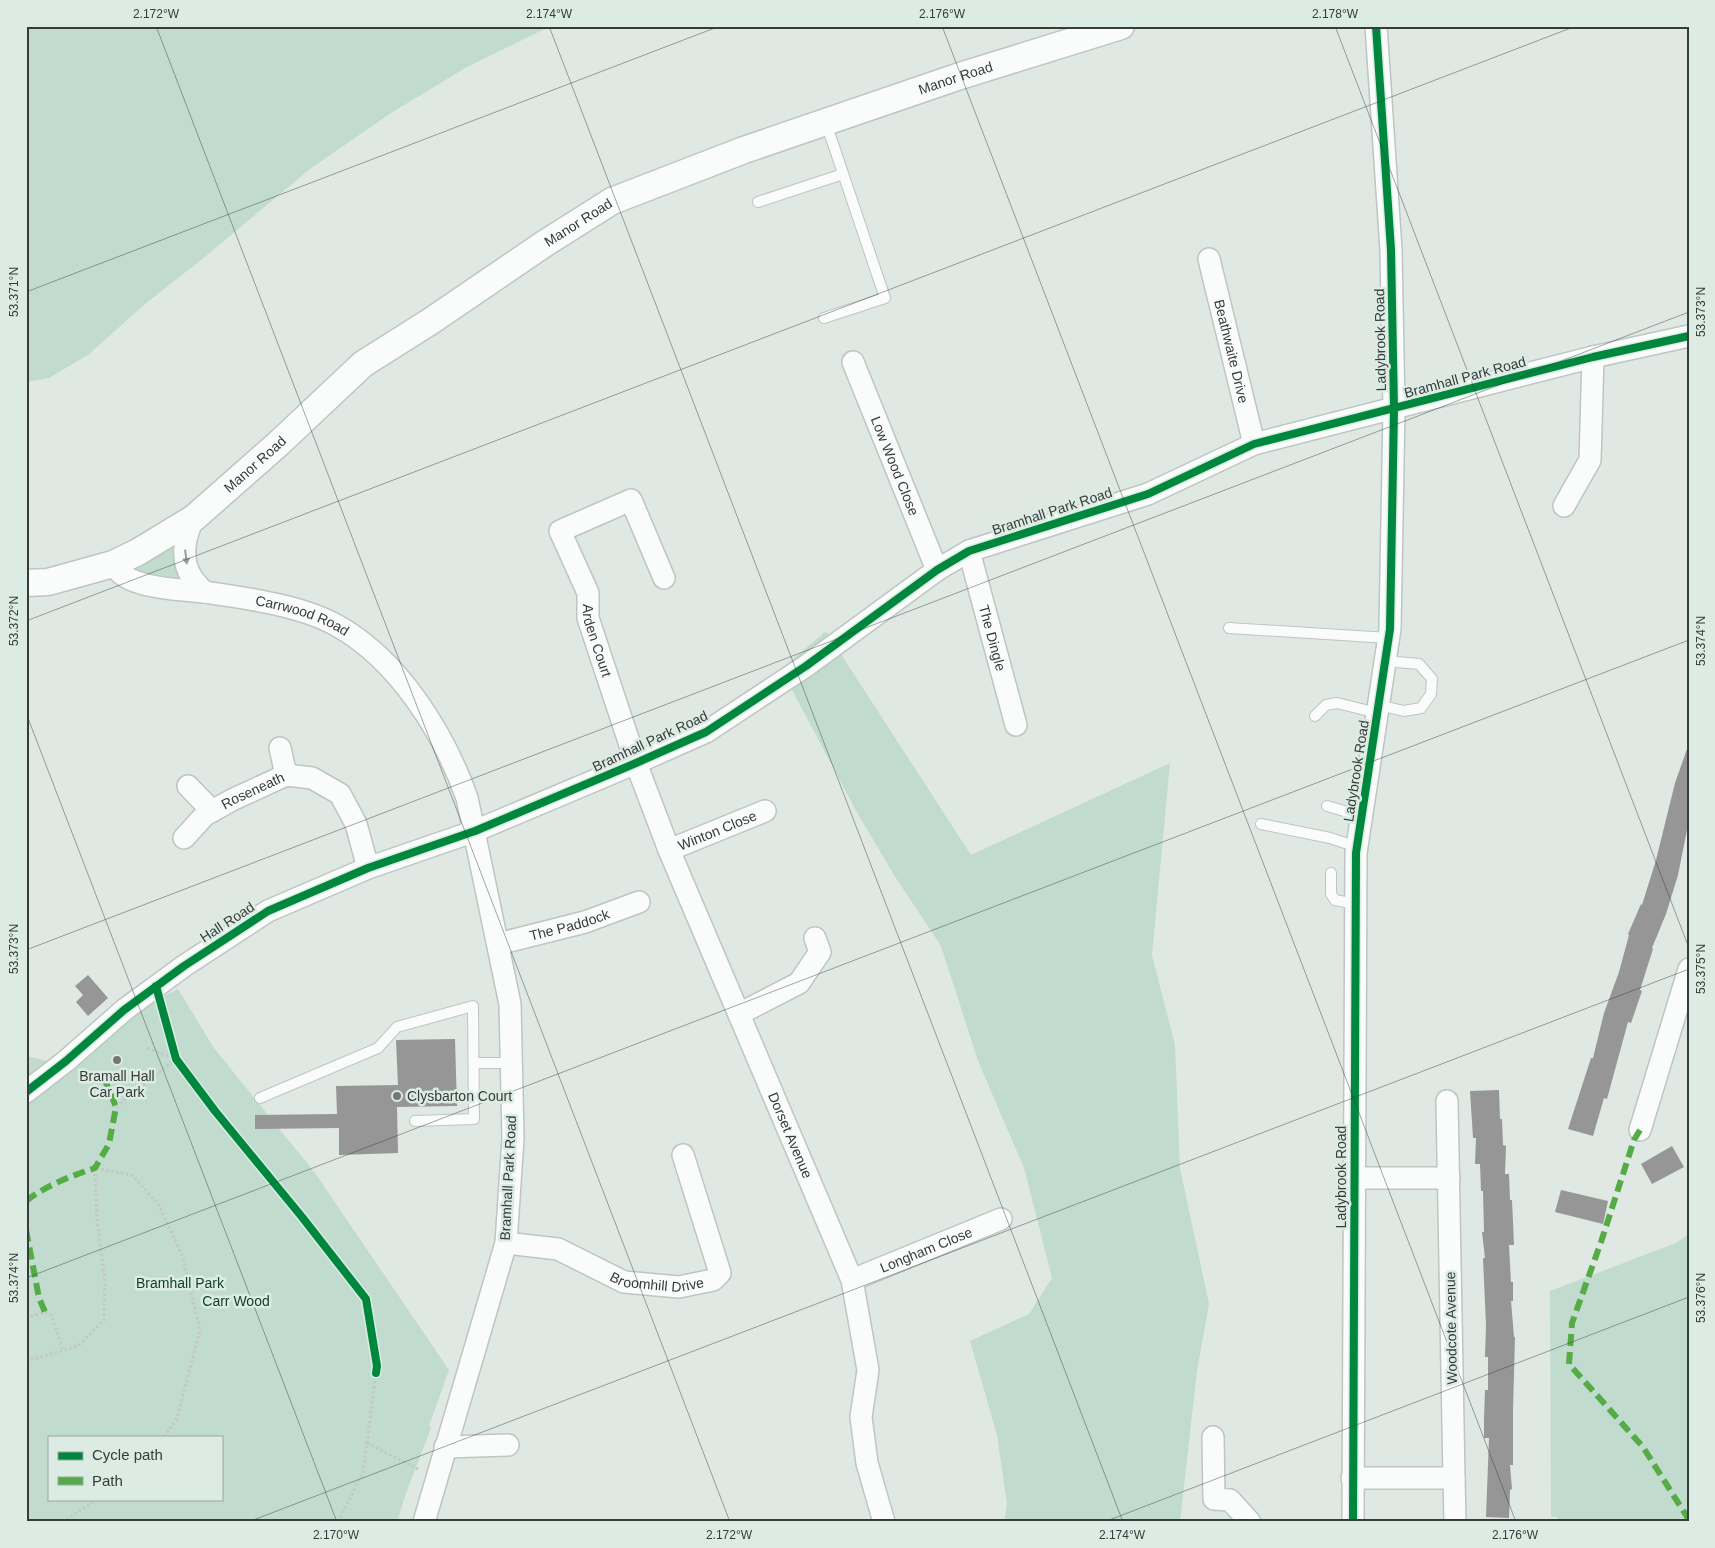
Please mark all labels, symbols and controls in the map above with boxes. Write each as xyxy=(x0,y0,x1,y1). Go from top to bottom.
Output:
text: 2.172°W xyxy=(133,7,180,21)
text: 2.174°W xyxy=(526,7,573,21)
text: 2.176°W xyxy=(919,7,966,21)
text: 2.178°W xyxy=(1312,7,1359,21)
street label: Manor Road xyxy=(916,58,995,98)
street label: Manor Road xyxy=(541,195,615,250)
text: 53.371°N xyxy=(7,267,21,317)
text: 53.373°N xyxy=(1694,287,1708,337)
street label: Ladybrook Road xyxy=(1371,288,1389,392)
street label: Beathwaite Drive xyxy=(1211,298,1252,405)
street label: Bramhall Park Road xyxy=(1402,353,1528,401)
street label: Low Wood Close xyxy=(868,414,922,518)
street label: Manor Road xyxy=(221,433,289,496)
street label: Bramhall Park Road xyxy=(990,484,1114,538)
one-way arrow xyxy=(182,549,190,565)
street label: Carrwood Road xyxy=(254,592,352,639)
text: 53.372°N xyxy=(7,596,21,646)
street label: The Dingle xyxy=(976,603,1009,673)
street label: Arden Court xyxy=(580,604,615,679)
text: 53.374°N xyxy=(1694,616,1708,666)
street label: Bramhall Park Road xyxy=(590,707,710,775)
street label: Ladybrook Road xyxy=(1340,719,1372,823)
street label: Roseneath xyxy=(219,769,287,812)
street label: Winton Close xyxy=(676,807,759,854)
street label: Hall Road xyxy=(197,899,257,945)
street label: The Paddock xyxy=(528,905,613,944)
text: 53.373°N xyxy=(7,924,21,974)
text: 53.375°N xyxy=(1694,944,1708,994)
marker: Bramall Hall Car Park xyxy=(111,1054,123,1066)
place label: Bramall Hall Car Park xyxy=(79,1068,155,1100)
place label: Clysbarton Court xyxy=(407,1088,512,1104)
marker: Clysbarton Court xyxy=(391,1090,403,1102)
street label: Dorset Avenue xyxy=(765,1090,816,1181)
street label: Bramhall Park Road xyxy=(497,1115,519,1241)
street label: Ladybrook Road xyxy=(1333,1126,1349,1228)
street label: Longham Close xyxy=(878,1224,975,1276)
text: 53.374°N xyxy=(7,1253,21,1303)
street label: Broomhill Drive xyxy=(607,1268,705,1295)
street label: Woodcote Avenue xyxy=(1442,1271,1460,1385)
text: 53.376°N xyxy=(1694,1273,1708,1323)
park label: Bramhall Park xyxy=(136,1275,225,1291)
park label: Carr Wood xyxy=(202,1293,270,1309)
legend xyxy=(48,1436,222,1500)
text: Cycle path xyxy=(92,1446,163,1463)
text: Path xyxy=(92,1472,123,1489)
text: 2.170°W xyxy=(313,1528,360,1542)
text: 2.172°W xyxy=(706,1528,753,1542)
text: 2.174°W xyxy=(1099,1528,1146,1542)
text: 2.176°W xyxy=(1492,1528,1539,1542)

